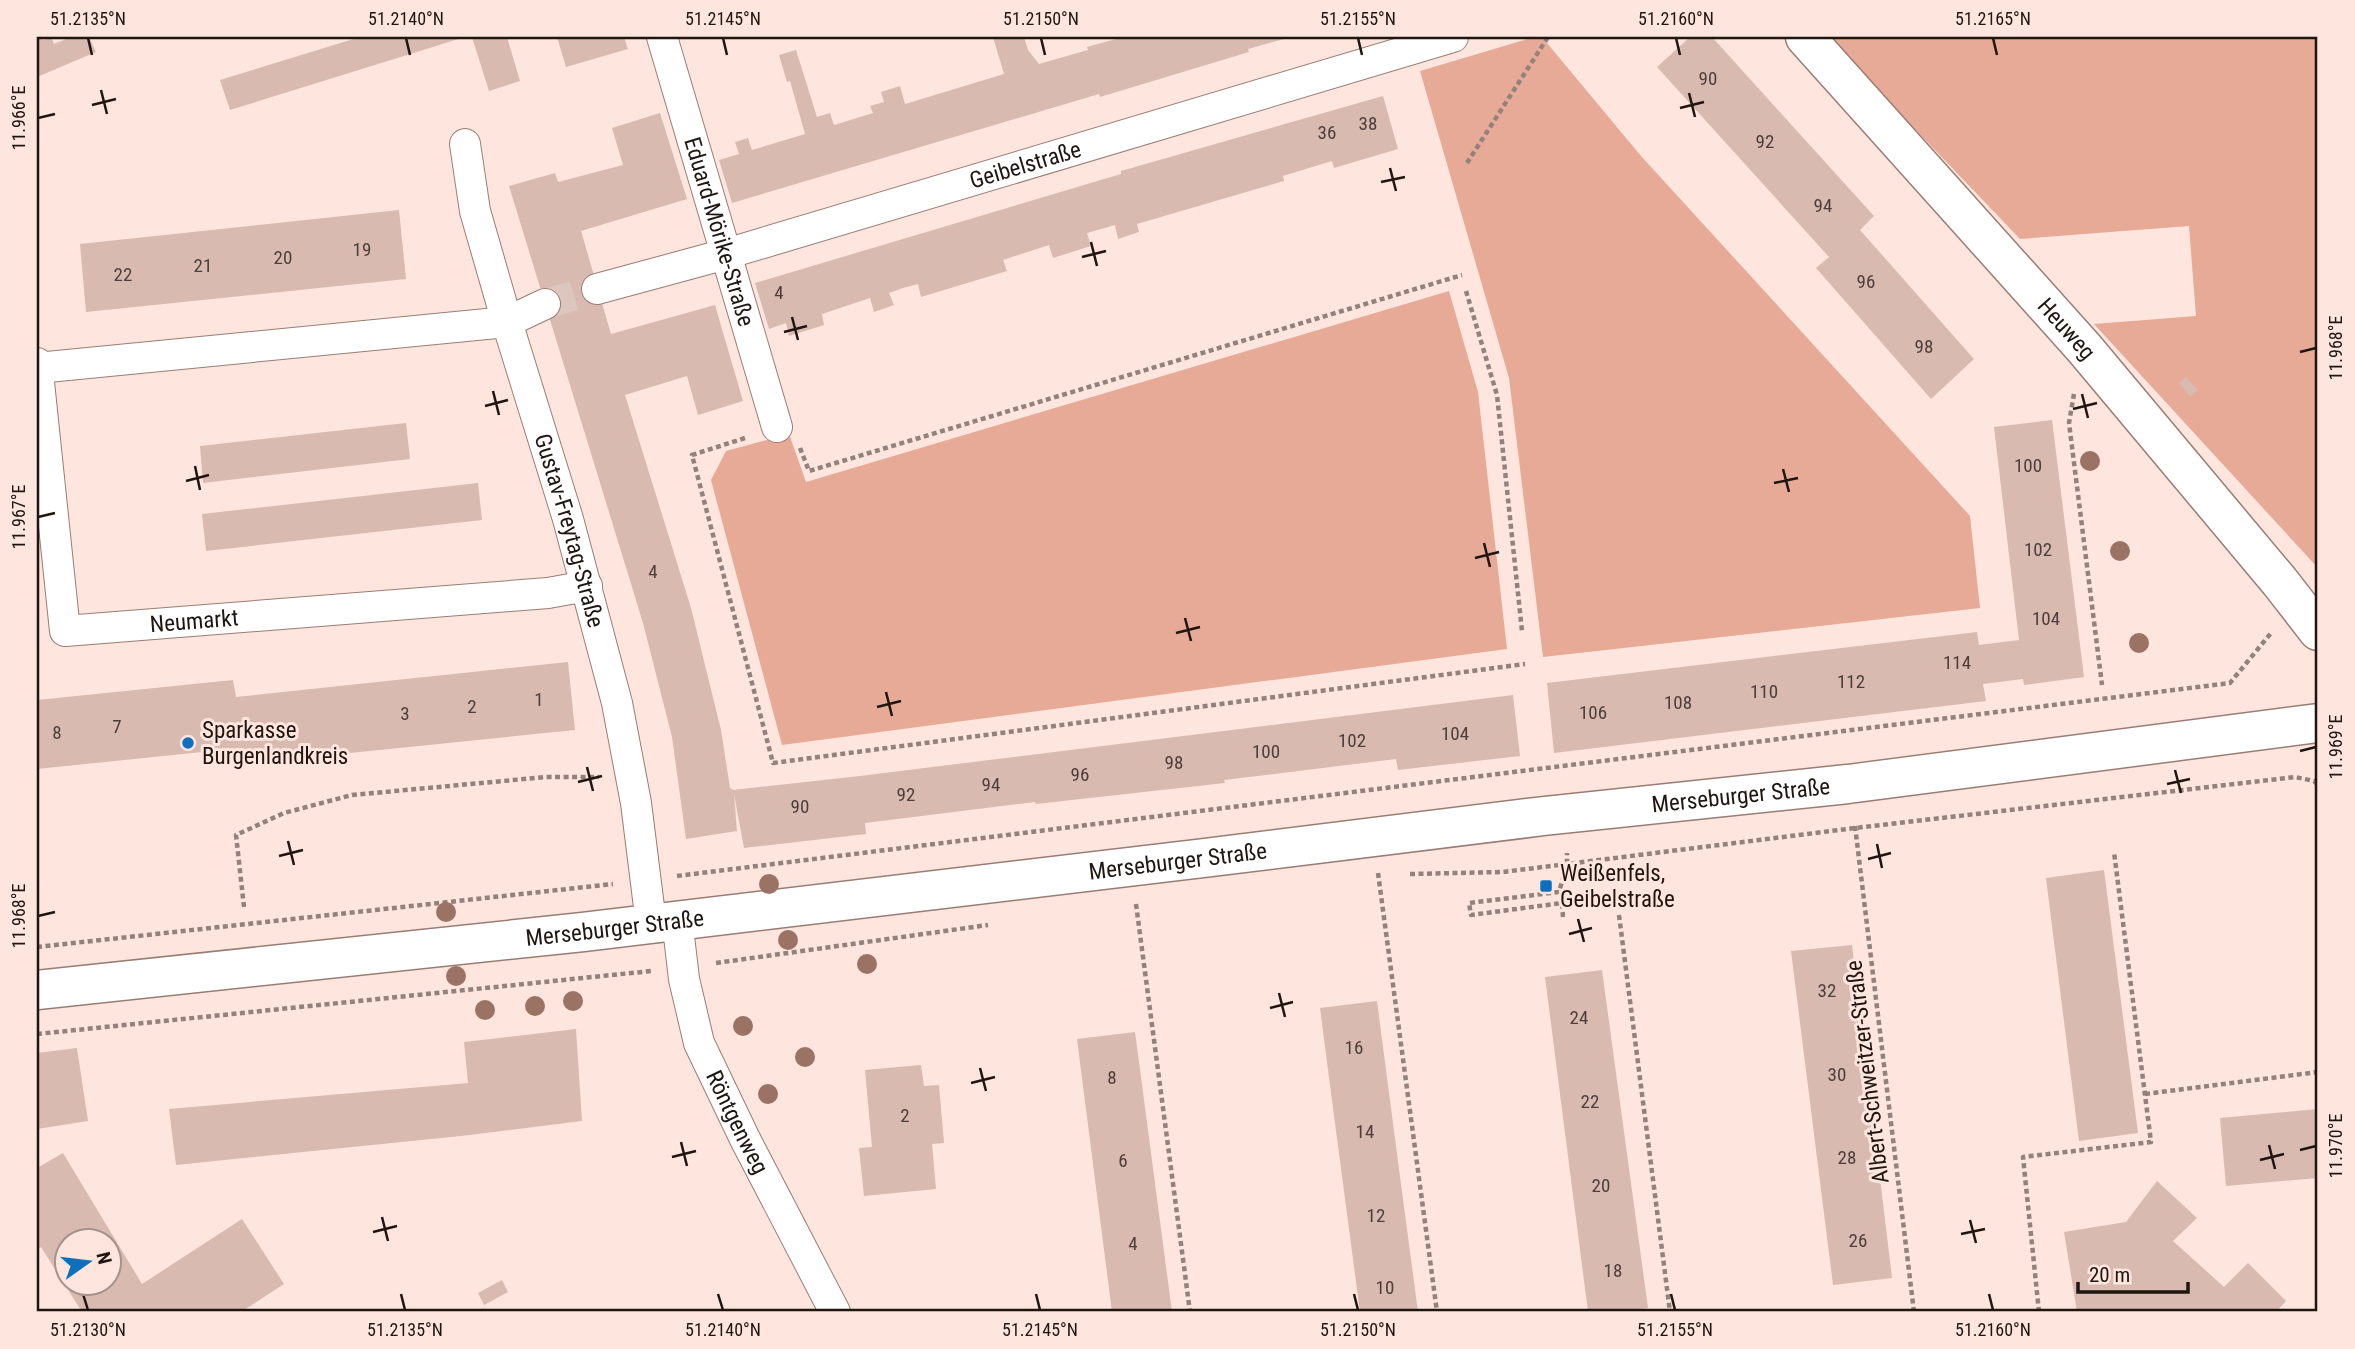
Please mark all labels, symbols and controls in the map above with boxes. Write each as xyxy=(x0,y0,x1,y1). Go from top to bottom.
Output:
text: 51.2135°N xyxy=(50,8,126,29)
text: 51.2140°N xyxy=(368,8,444,29)
text: 51.2145°N xyxy=(685,8,761,29)
text: 51.2150°N xyxy=(1003,8,1079,29)
text: 51.2155°N xyxy=(1320,8,1396,29)
text: 51.2160°N xyxy=(1638,8,1714,29)
text: 51.2165°N xyxy=(1955,8,2031,29)
house number: 90 xyxy=(1699,67,1717,90)
text: 11.966°E xyxy=(8,86,29,150)
house number: 38 xyxy=(1359,112,1377,135)
house number: 36 xyxy=(1318,121,1336,144)
house number: 92 xyxy=(1756,130,1774,153)
street label: Eduard-Mörike-Straße xyxy=(678,134,760,330)
street label: Geibelstraße xyxy=(967,136,1084,194)
house number: 94 xyxy=(1814,194,1832,217)
house number: 19 xyxy=(353,238,371,261)
house number: 20 xyxy=(274,246,292,269)
house number: 21 xyxy=(194,254,212,277)
house number: 22 xyxy=(114,263,132,286)
house number: 96 xyxy=(1857,270,1875,293)
house number: 4 xyxy=(774,281,784,304)
street label: Heuweg xyxy=(2032,293,2101,365)
text: 11.968°E xyxy=(2325,316,2346,380)
house number: 98 xyxy=(1915,335,1933,358)
street label: Gustav-Freytag-Straße xyxy=(528,430,609,631)
house number: 100 xyxy=(2014,454,2042,477)
text: 11.967°E xyxy=(8,485,29,549)
house number: 102 xyxy=(2024,538,2052,561)
house number: 4 xyxy=(648,560,658,583)
street label: Neumarkt xyxy=(149,604,239,638)
house number: 104 xyxy=(2032,607,2060,630)
house number: 114 xyxy=(1943,651,1971,674)
house number: 112 xyxy=(1837,670,1865,693)
house number: 110 xyxy=(1750,680,1778,703)
house number: 1 xyxy=(534,688,544,711)
house number: 108 xyxy=(1664,691,1692,714)
house number: 2 xyxy=(467,695,477,718)
house number: 106 xyxy=(1579,701,1607,724)
house number: 3 xyxy=(400,702,410,725)
house number: 7 xyxy=(112,715,122,738)
text: 11.969°E xyxy=(2325,715,2346,779)
place label: Sparkasse Burgenlandkreis xyxy=(202,717,348,770)
house number: 8 xyxy=(52,721,62,744)
house number: 104 xyxy=(1441,722,1469,745)
house number: 102 xyxy=(1338,729,1366,752)
marker: Sparkasse Burgenlandkreis xyxy=(180,735,196,751)
house number: 100 xyxy=(1252,740,1280,763)
house number: 98 xyxy=(1165,751,1183,774)
house number: 96 xyxy=(1071,763,1089,786)
house number: 94 xyxy=(982,773,1000,796)
street label: Merseburger Straße xyxy=(1650,773,1831,819)
house number: 92 xyxy=(897,783,915,806)
house number: 90 xyxy=(791,795,809,818)
street label: Merseburger Straße xyxy=(1087,837,1268,886)
place label: Weißenfels, Geibelstraße xyxy=(1560,860,1675,913)
marker: Weißenfels, Geibelstraße xyxy=(1538,878,1554,894)
text: 11.968°E xyxy=(8,884,29,948)
street label: Merseburger Straße xyxy=(524,905,705,952)
street label: Albert-Schweitzer-Straße xyxy=(1840,959,1895,1185)
house number: 32 xyxy=(1818,979,1836,1002)
house number: 24 xyxy=(1570,1006,1588,1029)
house number: 16 xyxy=(1345,1036,1363,1059)
house number: 30 xyxy=(1828,1063,1846,1086)
street label: Röntgenweg xyxy=(700,1066,774,1179)
house number: 8 xyxy=(1107,1066,1117,1089)
house number: 22 xyxy=(1581,1090,1599,1113)
house number: 2 xyxy=(900,1104,910,1127)
text: 11.970°E xyxy=(2325,1114,2346,1178)
house number: 14 xyxy=(1356,1120,1374,1143)
house number: 28 xyxy=(1838,1146,1856,1169)
house number: 6 xyxy=(1118,1149,1128,1172)
house number: 20 xyxy=(1592,1174,1610,1197)
house number: 12 xyxy=(1367,1204,1385,1227)
north arrow xyxy=(52,1226,122,1296)
house number: 26 xyxy=(1849,1229,1867,1252)
house number: 4 xyxy=(1128,1232,1138,1255)
text: N xyxy=(91,1250,117,1266)
scale bar xyxy=(2078,1251,2189,1295)
house number: 18 xyxy=(1604,1259,1622,1282)
text: 20 m xyxy=(2089,1263,2130,1287)
house number: 10 xyxy=(1376,1276,1394,1299)
text: 51.2130°N xyxy=(50,1319,126,1340)
text: 51.2135°N xyxy=(367,1319,443,1340)
text: 51.2140°N xyxy=(685,1319,761,1340)
text: 51.2145°N xyxy=(1002,1319,1078,1340)
text: 51.2150°N xyxy=(1320,1319,1396,1340)
text: 51.2155°N xyxy=(1637,1319,1713,1340)
text: 51.2160°N xyxy=(1955,1319,2031,1340)

